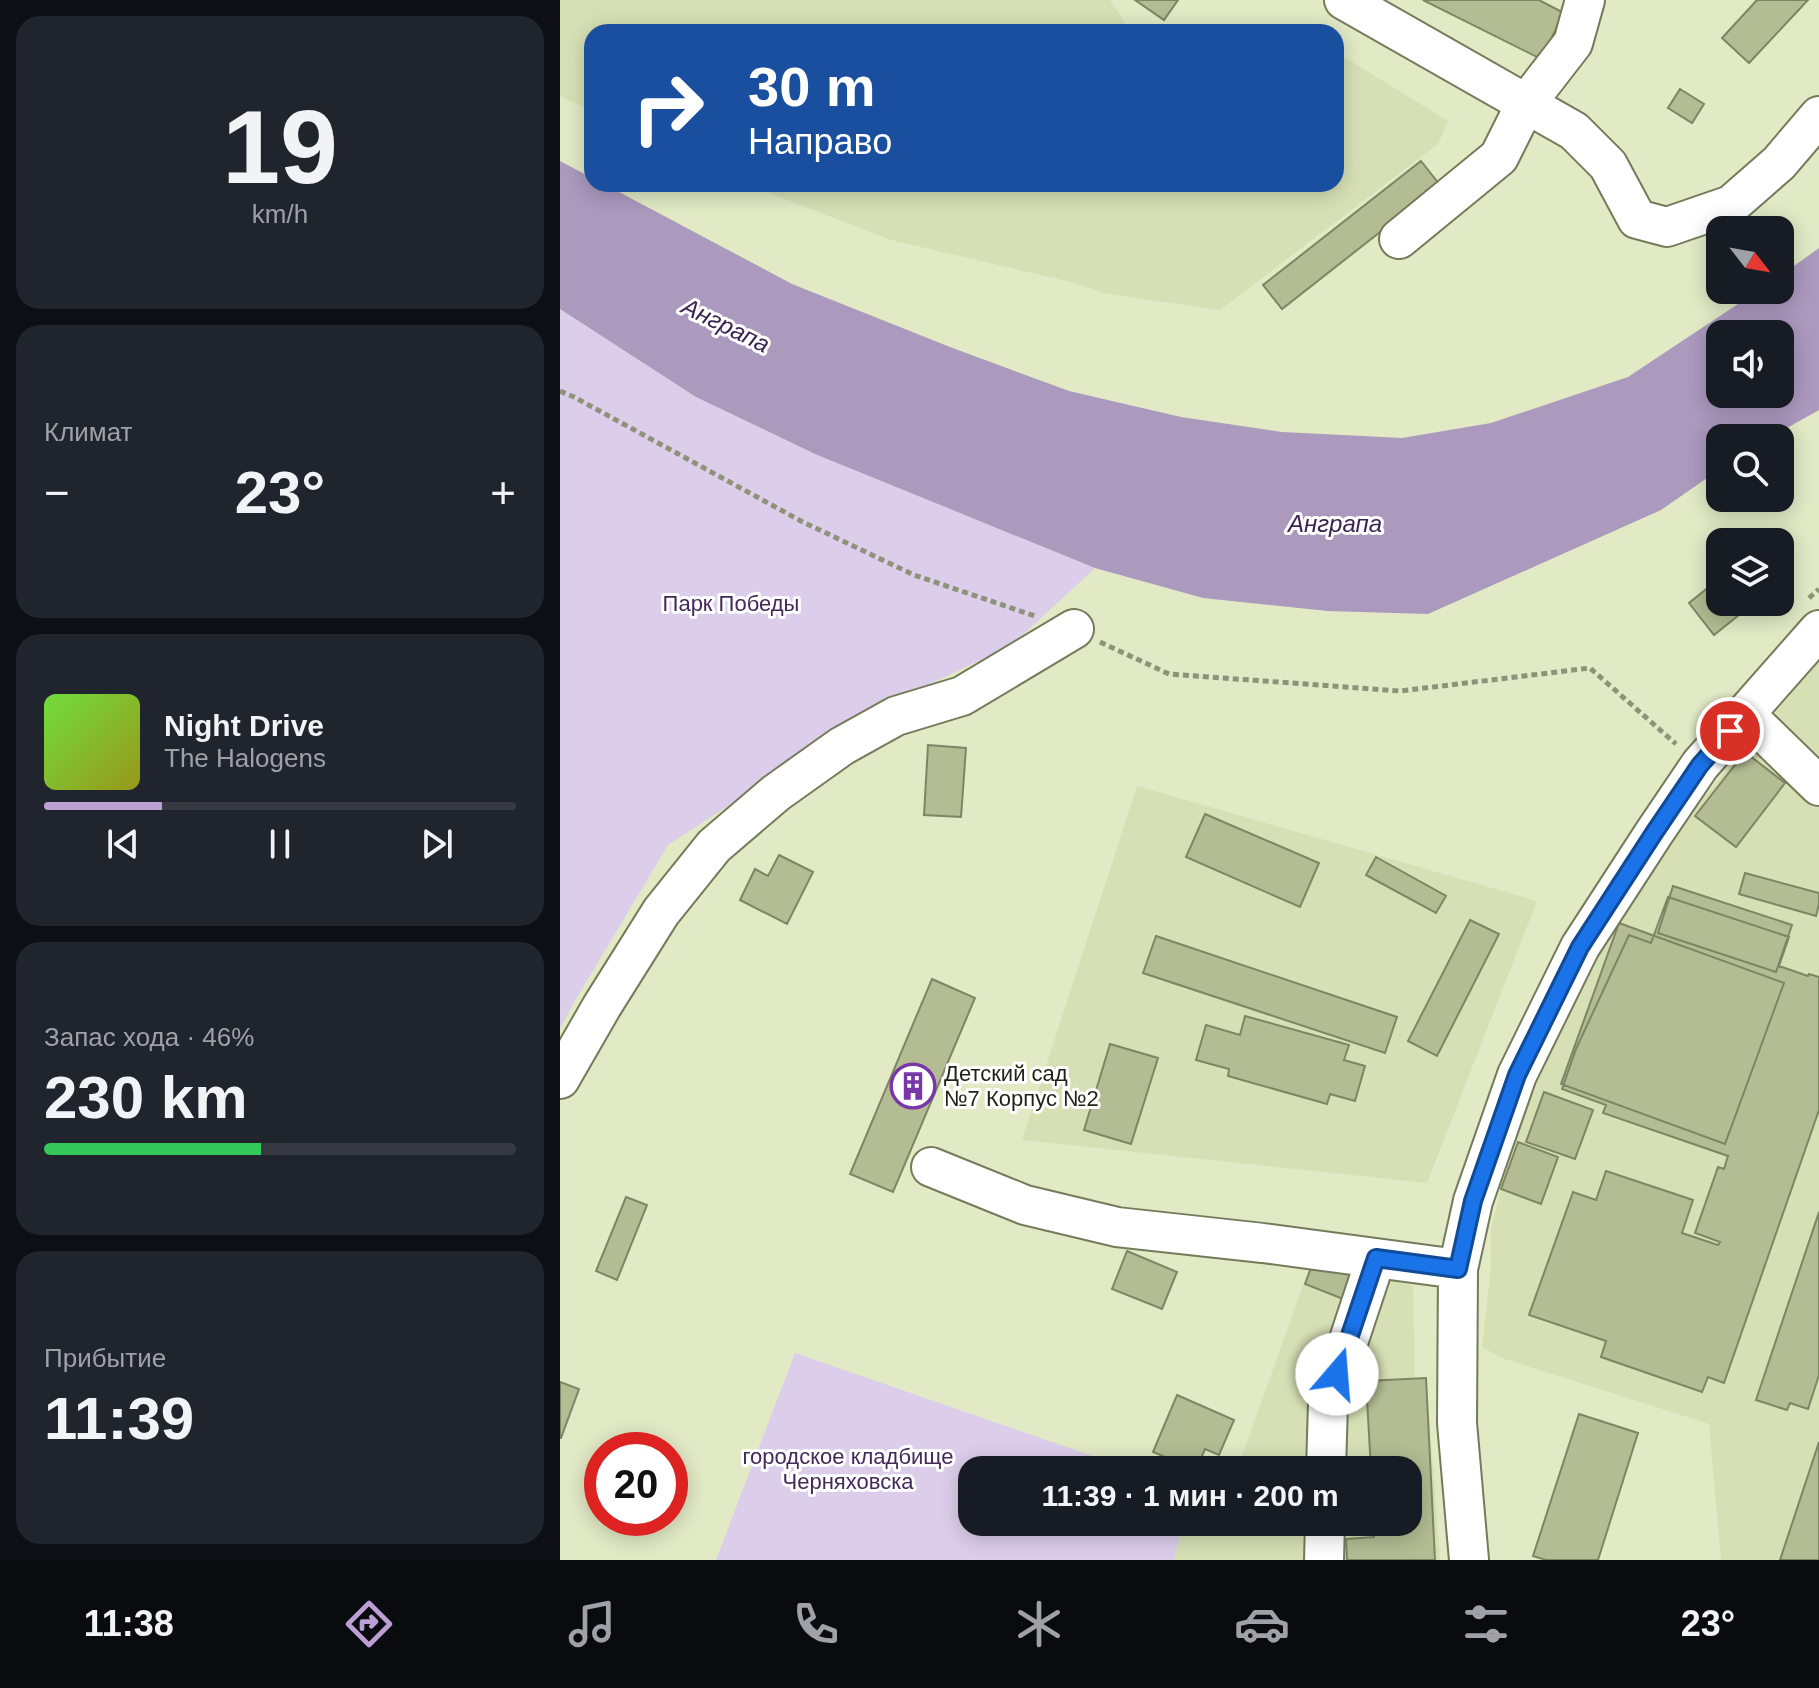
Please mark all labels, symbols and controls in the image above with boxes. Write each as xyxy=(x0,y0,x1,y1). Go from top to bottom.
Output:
text: 30 m xyxy=(748,55,876,118)
icon: right xyxy=(616,56,720,160)
text: 19 xyxy=(222,89,338,205)
text: Направо xyxy=(748,121,892,162)
text: km/h xyxy=(252,199,308,229)
north arrow xyxy=(1706,216,1794,304)
map controls xyxy=(1706,216,1794,616)
water label: Анграпа xyxy=(676,291,774,358)
button: sound xyxy=(1706,320,1794,408)
text: Климат xyxy=(44,417,133,447)
button: search xyxy=(1706,424,1794,512)
text: 23° xyxy=(235,459,325,526)
text: − xyxy=(44,468,70,517)
text: + xyxy=(490,468,516,517)
water label: Анграпа xyxy=(1286,510,1382,537)
button: layers xyxy=(1706,528,1794,616)
park label: Парк Победы xyxy=(663,591,799,616)
pin xyxy=(1696,697,1764,765)
text: Night Drive xyxy=(164,709,324,742)
icon: arrive xyxy=(1708,709,1752,753)
text: The Halogens xyxy=(164,743,326,773)
icon: previous xyxy=(101,822,145,866)
icon: pause xyxy=(258,822,302,866)
icon: next xyxy=(415,822,459,866)
text: Запас хода · 46% xyxy=(44,1022,254,1052)
place label: Детский сад №7 Корпус №2 xyxy=(944,1061,1099,1111)
building icon: Детский сад №7 Корпус №2 xyxy=(889,1062,937,1110)
text: 230 km xyxy=(44,1064,248,1131)
position arrow xyxy=(1295,1332,1379,1416)
text: Прибытие xyxy=(44,1343,166,1373)
text: 11:39 xyxy=(44,1385,194,1452)
speed limit sign: 20 xyxy=(584,1432,688,1536)
park label: городское кладбище Черняховска xyxy=(743,1444,953,1494)
text: 11:39 · 1 мин · 200 m xyxy=(1041,1479,1339,1512)
icon: directions xyxy=(341,1596,397,1652)
icon: music xyxy=(564,1596,620,1652)
icon: phone xyxy=(788,1596,844,1652)
icon: climate xyxy=(1011,1596,1067,1652)
icon: car xyxy=(1234,1596,1290,1652)
icon: filters xyxy=(1458,1596,1514,1652)
text: 11:38 xyxy=(84,1603,174,1644)
text: 23° xyxy=(1681,1603,1735,1644)

